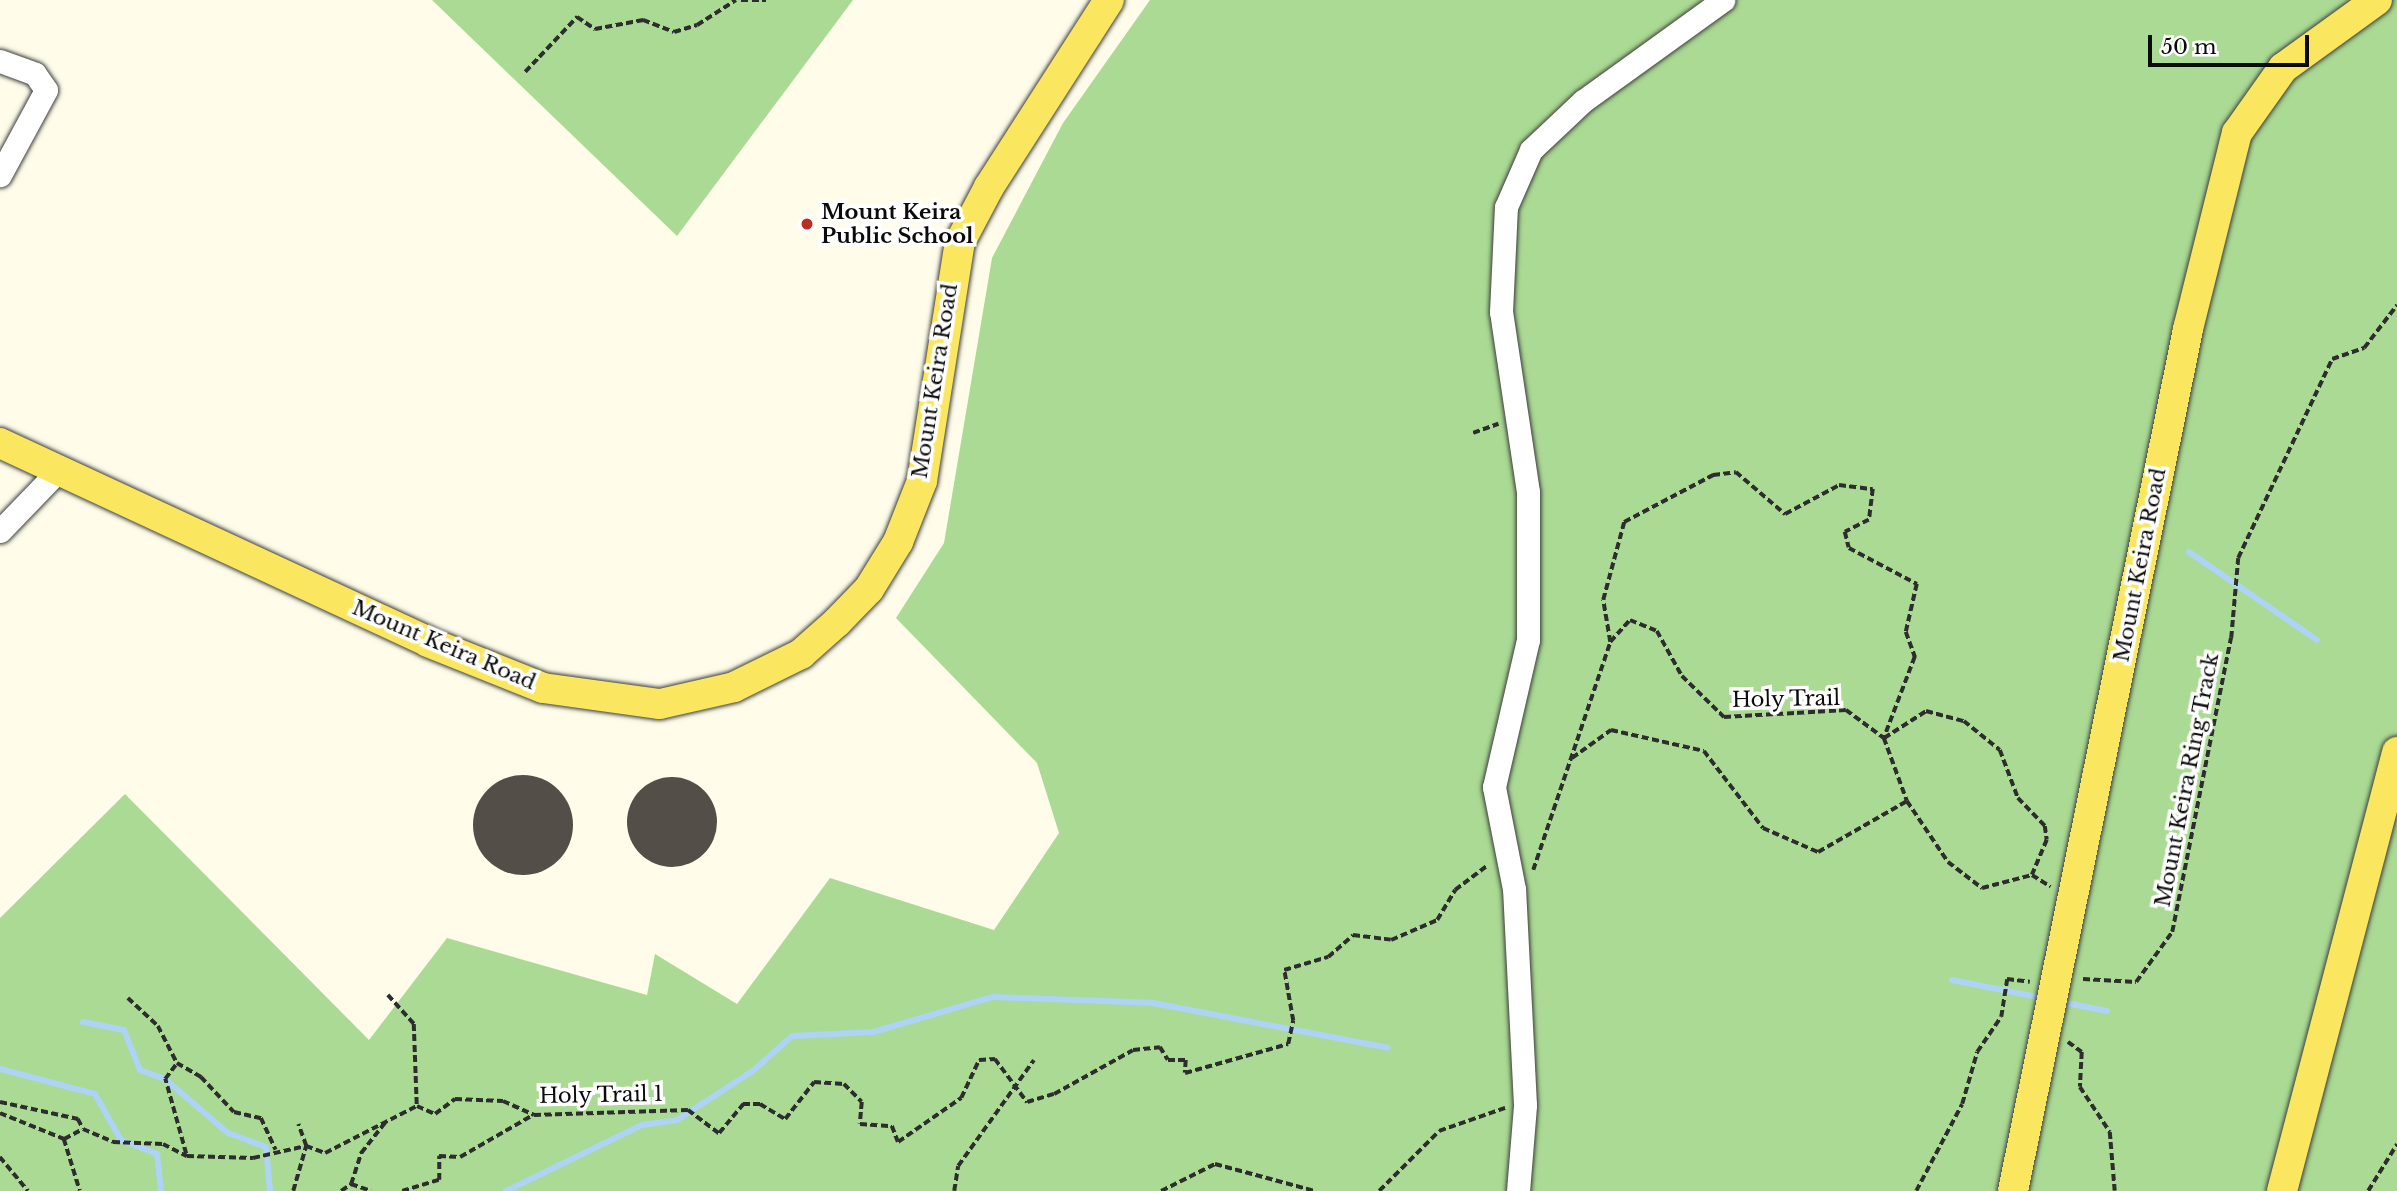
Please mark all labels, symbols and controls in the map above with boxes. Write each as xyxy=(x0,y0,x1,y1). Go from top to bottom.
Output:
scale bar xyxy=(2152,21,2313,65)
text: 50 m xyxy=(2161,34,2216,60)
place label: Mount Keira Public School xyxy=(821,199,974,249)
marker: Mount Keira Public School xyxy=(799,216,815,232)
street label: Mount Keira Road xyxy=(907,282,963,480)
street label: Mount Keira Road xyxy=(2109,466,2171,664)
street label: Mount Keira Road xyxy=(348,595,540,695)
street label: Mount Keira Ring Track xyxy=(2150,650,2224,910)
street label: Holy Trail xyxy=(1731,685,1841,713)
street label: Holy Trail 1 xyxy=(538,1081,664,1109)

